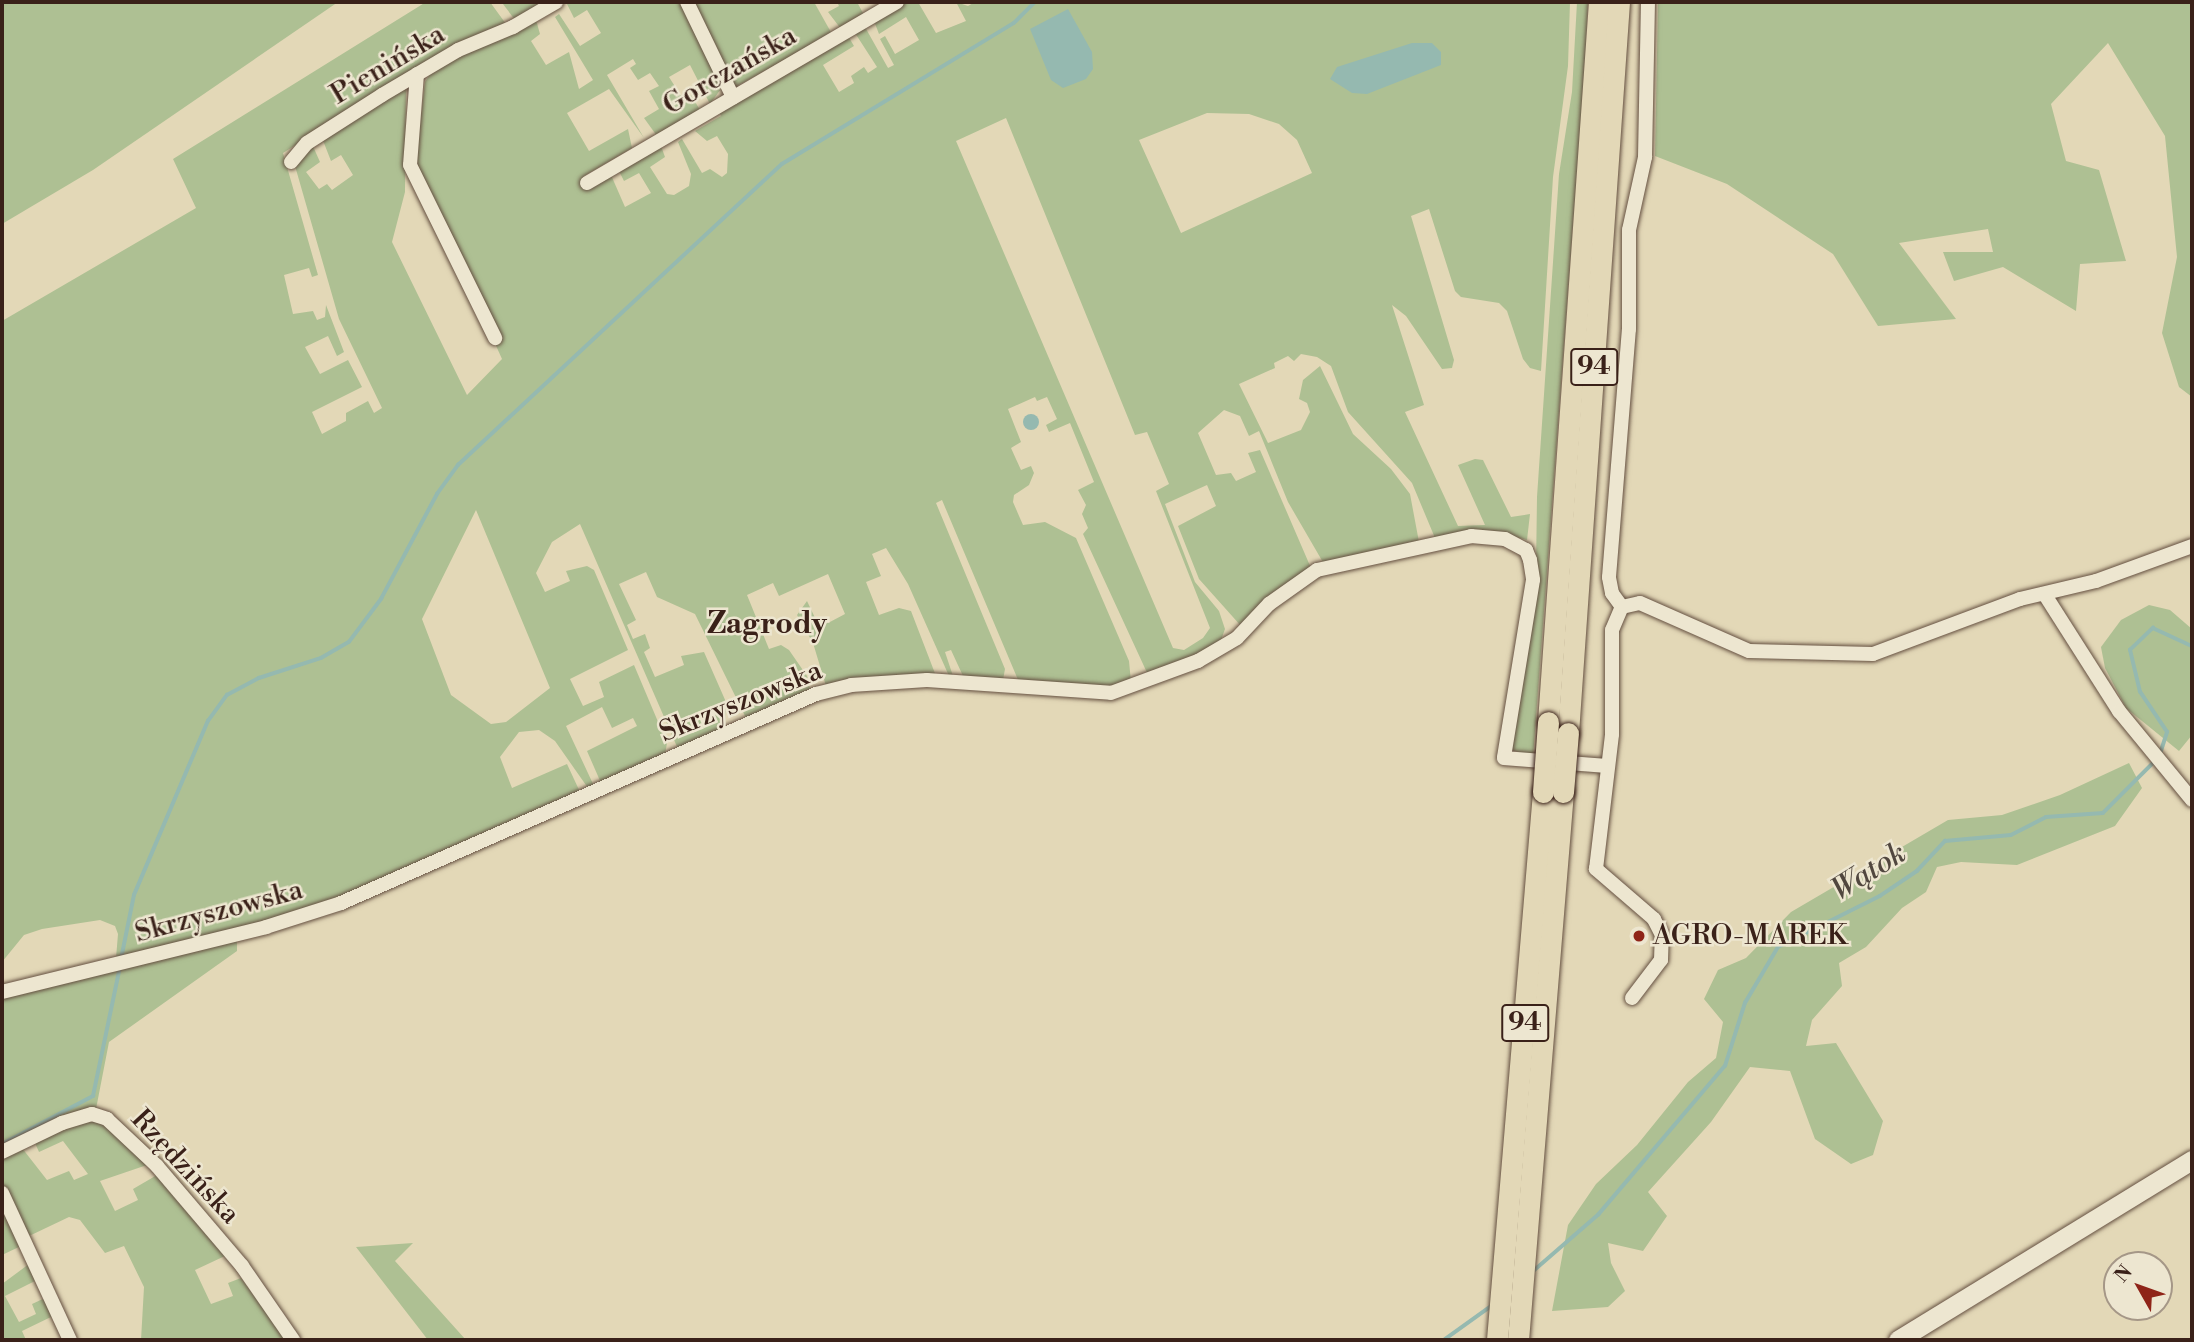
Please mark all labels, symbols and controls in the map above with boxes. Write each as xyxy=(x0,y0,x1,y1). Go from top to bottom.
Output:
street label: Pienińska xyxy=(325,18,451,112)
street label: Gorczańska xyxy=(657,19,803,123)
road number: 94 xyxy=(1570,344,1618,390)
district label: Zagrody xyxy=(707,606,827,642)
street label: Skrzyszowska xyxy=(655,654,827,750)
water label: Wątok xyxy=(1825,835,1913,909)
street label: Skrzyszowska xyxy=(131,873,307,951)
place label: AGRO-MAREK xyxy=(1653,919,1847,953)
marker: AGRO-MAREK xyxy=(1631,928,1647,944)
road number: 94 xyxy=(1500,1000,1550,1046)
street label: Rzędzińska xyxy=(124,1103,246,1231)
north arrow xyxy=(2103,1251,2173,1321)
text: N xyxy=(2109,1260,2137,1287)

